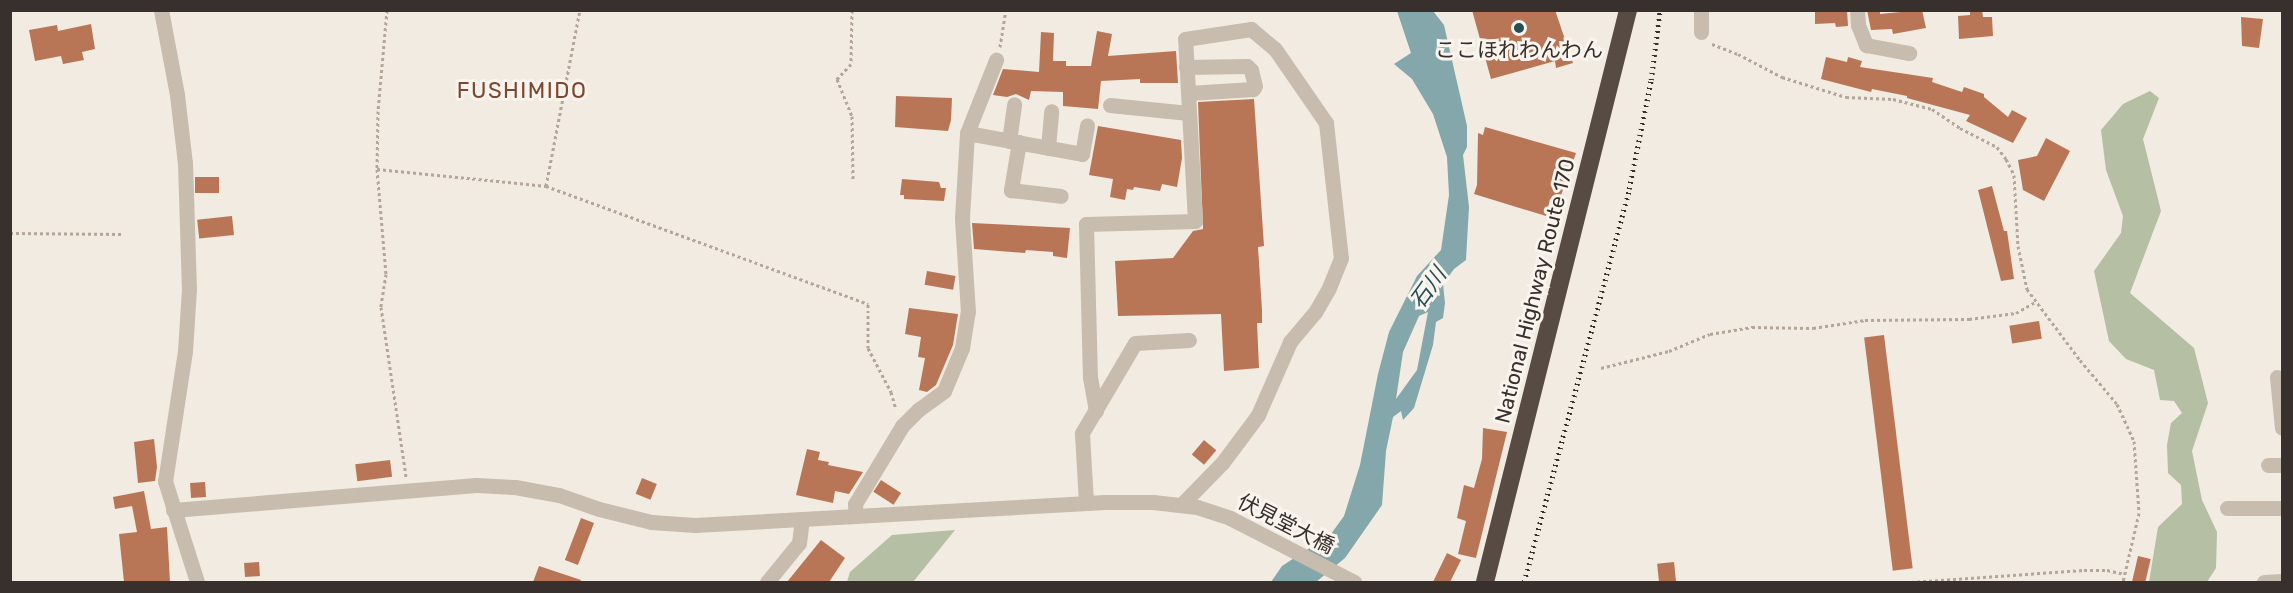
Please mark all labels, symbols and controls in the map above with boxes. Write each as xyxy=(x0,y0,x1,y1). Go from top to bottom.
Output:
marker: ここほれわんわん xyxy=(1512,21,1526,35)
place label: ここほれわんわん xyxy=(1435,37,1603,63)
district label: FUSHIMIDO xyxy=(457,78,587,104)
street label: National Highway Route 170 xyxy=(1490,156,1580,426)
water label: 石川 xyxy=(1404,262,1452,314)
street label: 伏見堂大橋 xyxy=(1234,489,1338,559)

